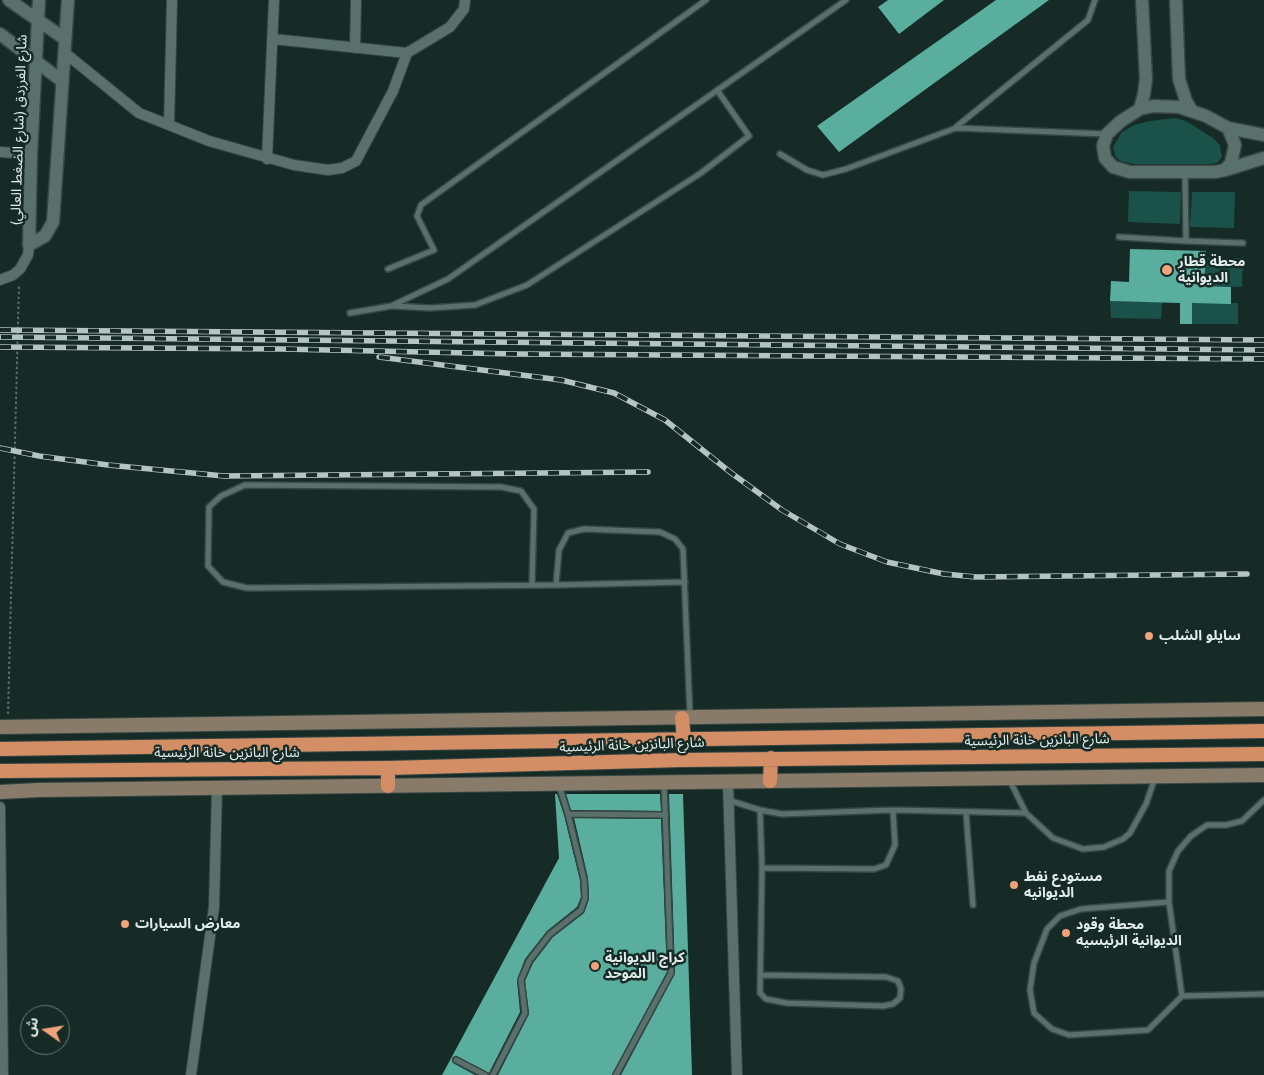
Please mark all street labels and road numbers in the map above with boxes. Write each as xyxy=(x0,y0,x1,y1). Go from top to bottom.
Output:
street label: شارع الفرزدق (شارع الضغط العالي) xyxy=(7,34,31,226)
street label: شارع البانزين خانة الرئيسية xyxy=(964,730,1110,750)
street label: شارع البانزين خانة الرئيسية xyxy=(559,734,705,756)
street label: شارع البانزين خانة الرئيسية xyxy=(154,745,300,761)

